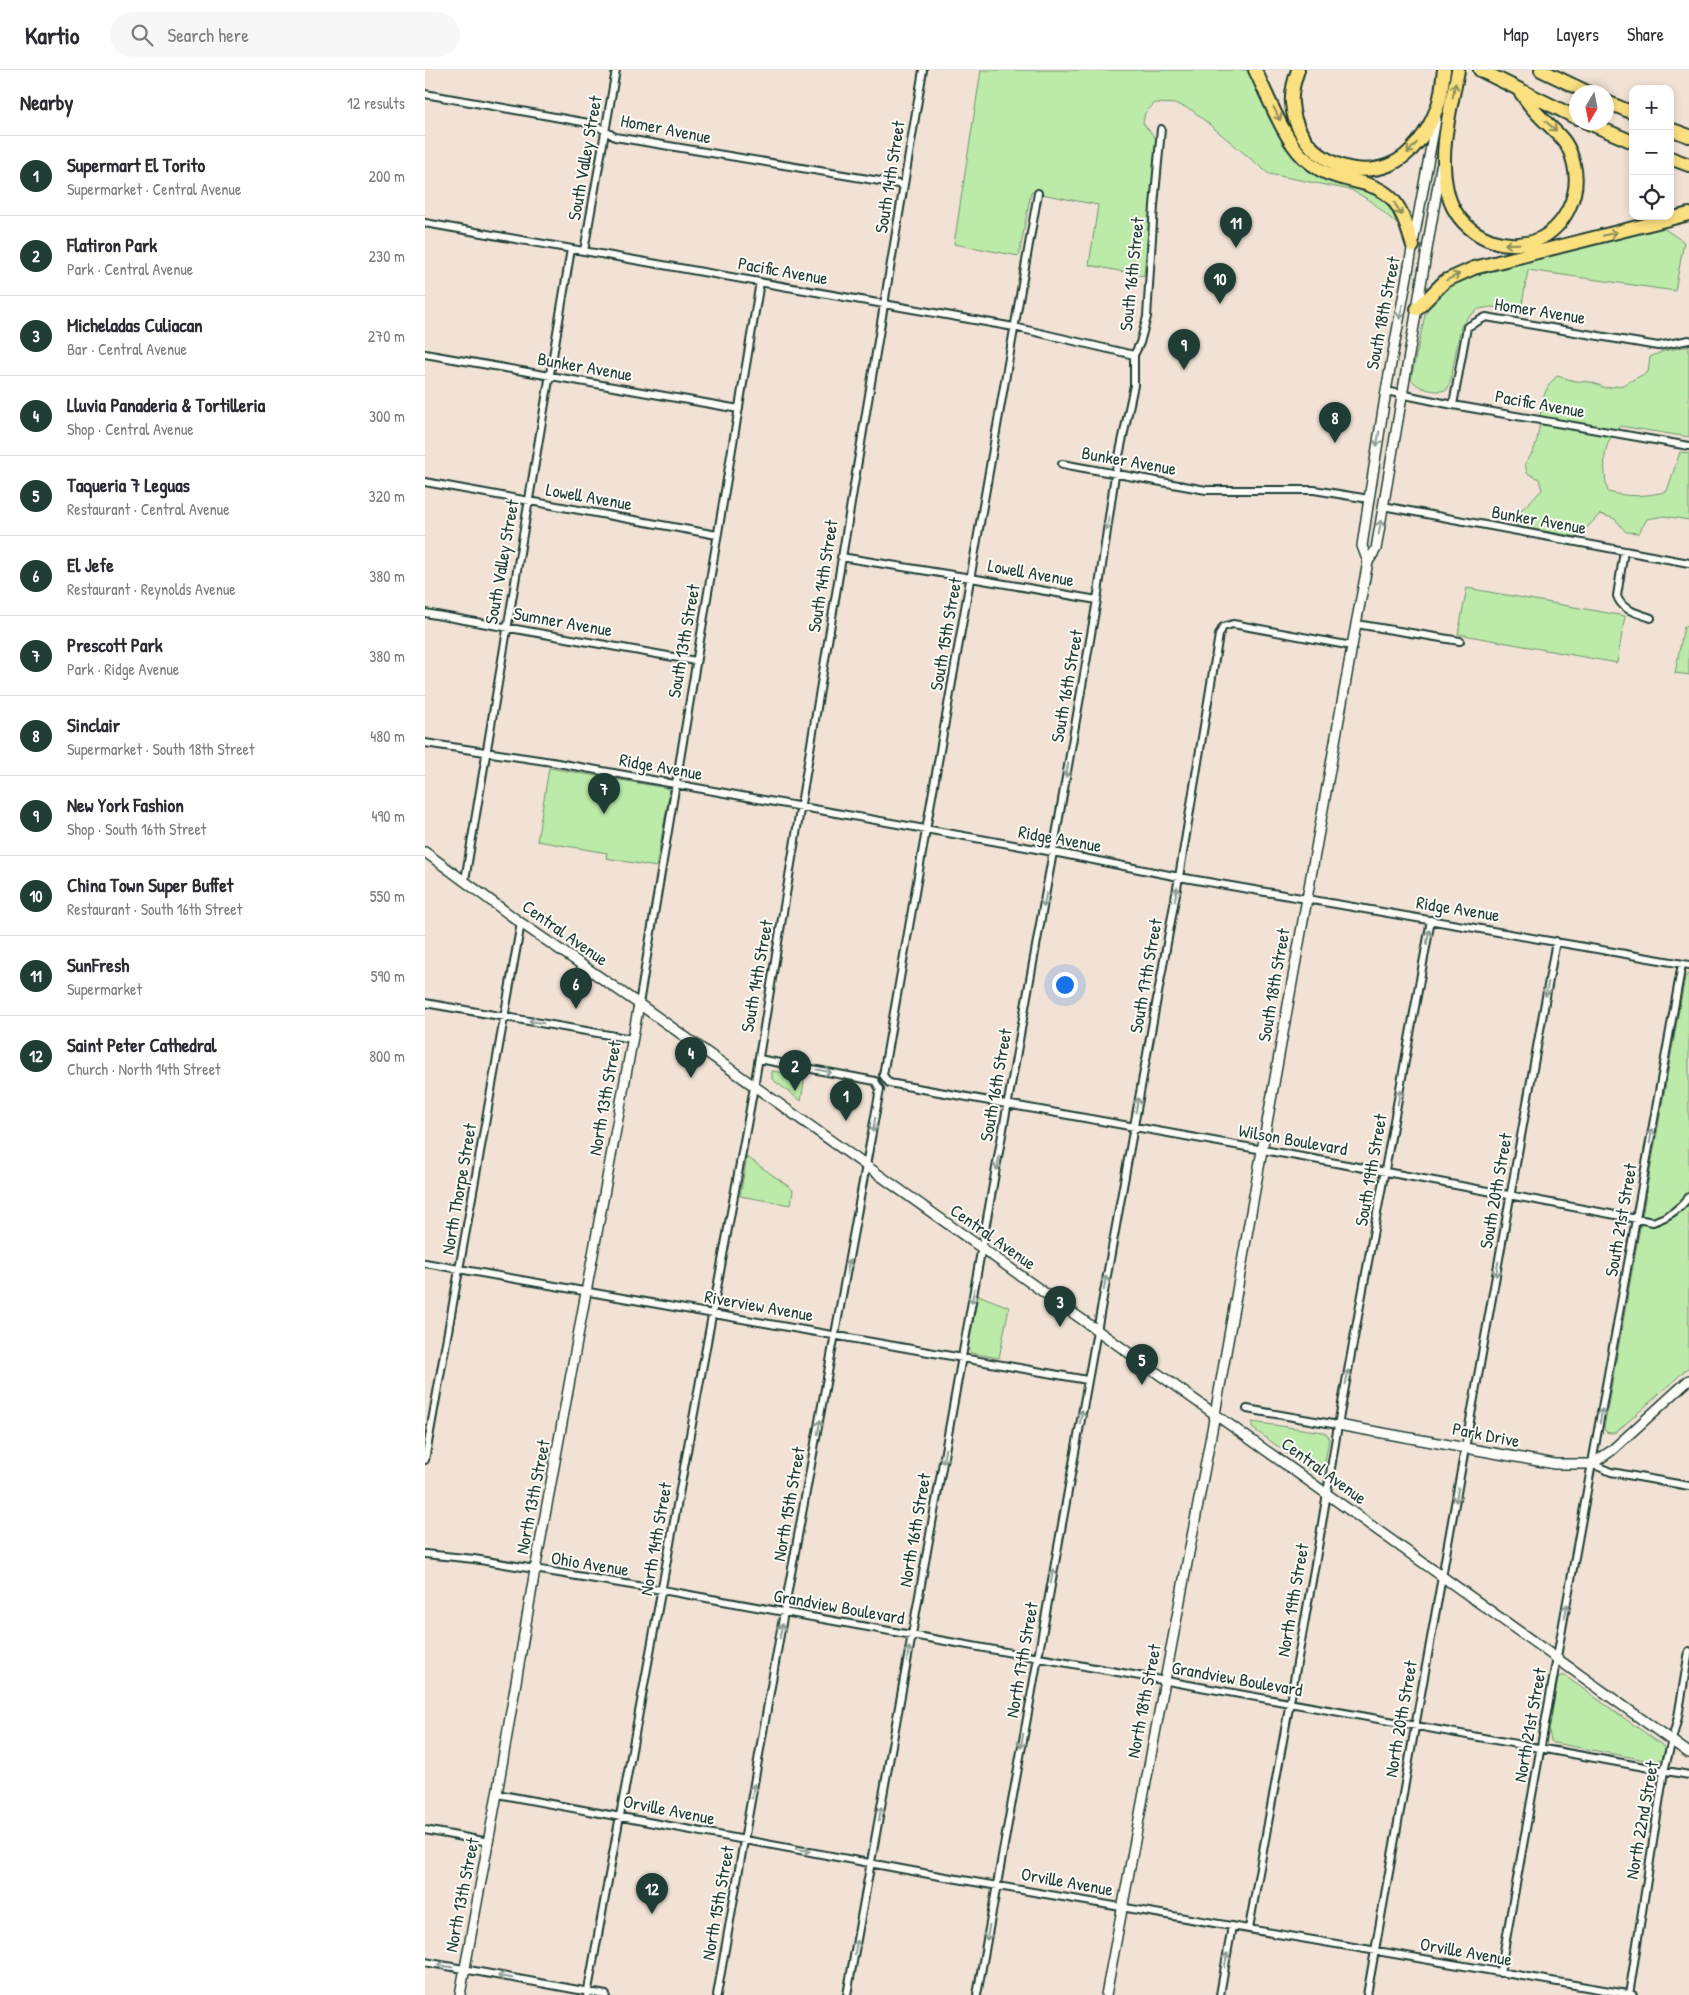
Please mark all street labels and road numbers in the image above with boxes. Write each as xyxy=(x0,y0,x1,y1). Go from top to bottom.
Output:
street label: South Valley Street xyxy=(561,93,608,222)
street label: Homer Avenue xyxy=(619,107,714,150)
street label: South 14th Street xyxy=(868,118,911,235)
street label: South 16th Street xyxy=(1113,215,1150,332)
street label: Pacific Avenue xyxy=(736,250,830,291)
street label: South 18th Street xyxy=(1359,253,1406,372)
street label: Homer Avenue xyxy=(1493,291,1587,330)
street label: Bunker Avenue xyxy=(536,346,634,387)
street label: Pacific Avenue xyxy=(1493,383,1587,424)
street label: Bunker Avenue xyxy=(1080,440,1178,481)
street label: Lowell Avenue xyxy=(544,477,634,516)
street label: South Valley Street xyxy=(478,497,525,626)
street label: Bunker Avenue xyxy=(1490,499,1588,540)
street label: South 14th Street xyxy=(801,517,844,634)
street label: Lowell Avenue xyxy=(986,553,1076,592)
street label: South 15th Street xyxy=(923,575,968,692)
street label: South 13th Street xyxy=(661,581,706,700)
street label: Sumner Avenue xyxy=(512,601,614,642)
street label: South 16th Street xyxy=(1044,627,1089,744)
street label: Ridge Avenue xyxy=(617,747,705,786)
street label: Ridge Avenue xyxy=(1016,819,1104,858)
street label: Ridge Avenue xyxy=(1415,890,1502,927)
street label: Central Avenue xyxy=(517,894,613,971)
street label: South 17th Street xyxy=(1123,916,1168,1035)
street label: South 14th Street xyxy=(734,917,779,1034)
street label: South 18th Street xyxy=(1251,925,1296,1044)
street label: South 16th Street xyxy=(973,1026,1018,1143)
street label: North 13th Street xyxy=(582,1038,627,1157)
street label: South 19th Street xyxy=(1348,1111,1393,1228)
street label: Wilson Boulevard xyxy=(1237,1118,1349,1161)
street label: North Thorpe Street xyxy=(435,1121,482,1256)
street label: South 20th Street xyxy=(1473,1130,1518,1251)
street label: South 21st Street xyxy=(1598,1160,1643,1279)
street label: Central Avenue xyxy=(945,1198,1041,1275)
street label: Riverview Avenue xyxy=(703,1284,815,1327)
street label: Park Drive xyxy=(1450,1416,1522,1453)
street label: Central Avenue xyxy=(1277,1431,1372,1510)
street label: North 13th Street xyxy=(509,1437,556,1556)
street label: North 15th Street xyxy=(766,1444,811,1563)
street label: North 16th Street xyxy=(892,1470,937,1589)
street label: North 14th Street xyxy=(633,1479,678,1598)
street label: North 19th Street xyxy=(1270,1541,1315,1659)
street label: Ohio Avenue xyxy=(549,1545,631,1582)
street label: Grandview Boulevard xyxy=(772,1583,906,1630)
street label: North 17th Street xyxy=(999,1599,1044,1720)
street label: North 18th Street xyxy=(1120,1641,1167,1760)
street label: Grandview Boulevard xyxy=(1170,1655,1304,1702)
street label: North 20th Street xyxy=(1378,1658,1423,1779)
street label: North 21st Street xyxy=(1507,1665,1552,1784)
street label: North 22nd Street xyxy=(1619,1758,1664,1881)
street label: Orville Avenue xyxy=(621,1788,717,1831)
street label: North 13th Street xyxy=(438,1835,485,1954)
street label: North 15th Street xyxy=(695,1843,740,1962)
street label: Orville Avenue xyxy=(1019,1861,1115,1902)
street label: Orville Avenue xyxy=(1418,1931,1514,1972)

